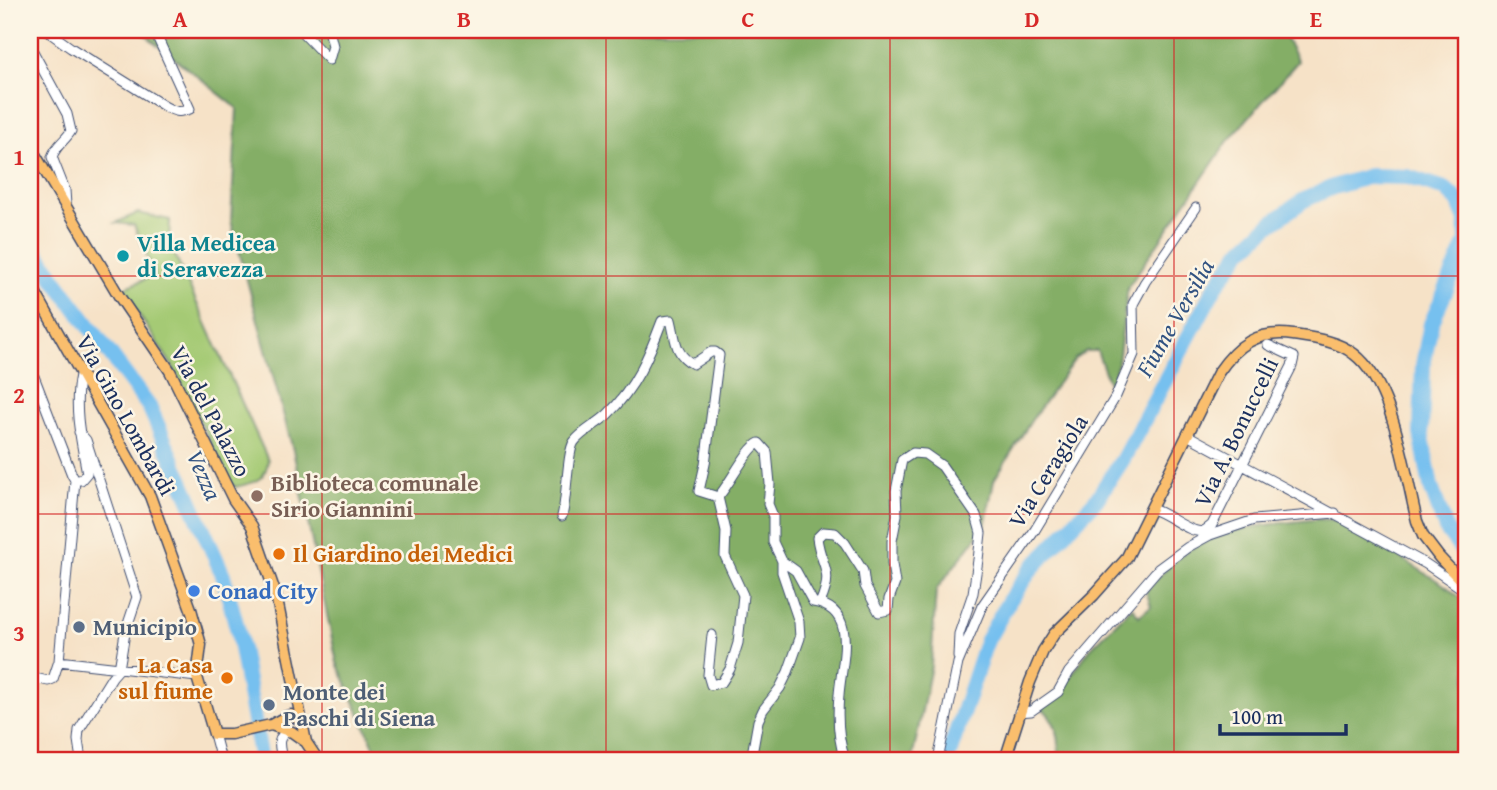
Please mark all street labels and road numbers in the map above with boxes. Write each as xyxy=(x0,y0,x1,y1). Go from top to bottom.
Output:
street label: Via Gino Lombardi xyxy=(68,328,184,501)
street label: Via del Palazzo xyxy=(163,339,260,482)
street label: Via A. Bonuccelli xyxy=(1185,351,1286,512)
street label: Via Ceragiola xyxy=(1000,408,1096,534)

